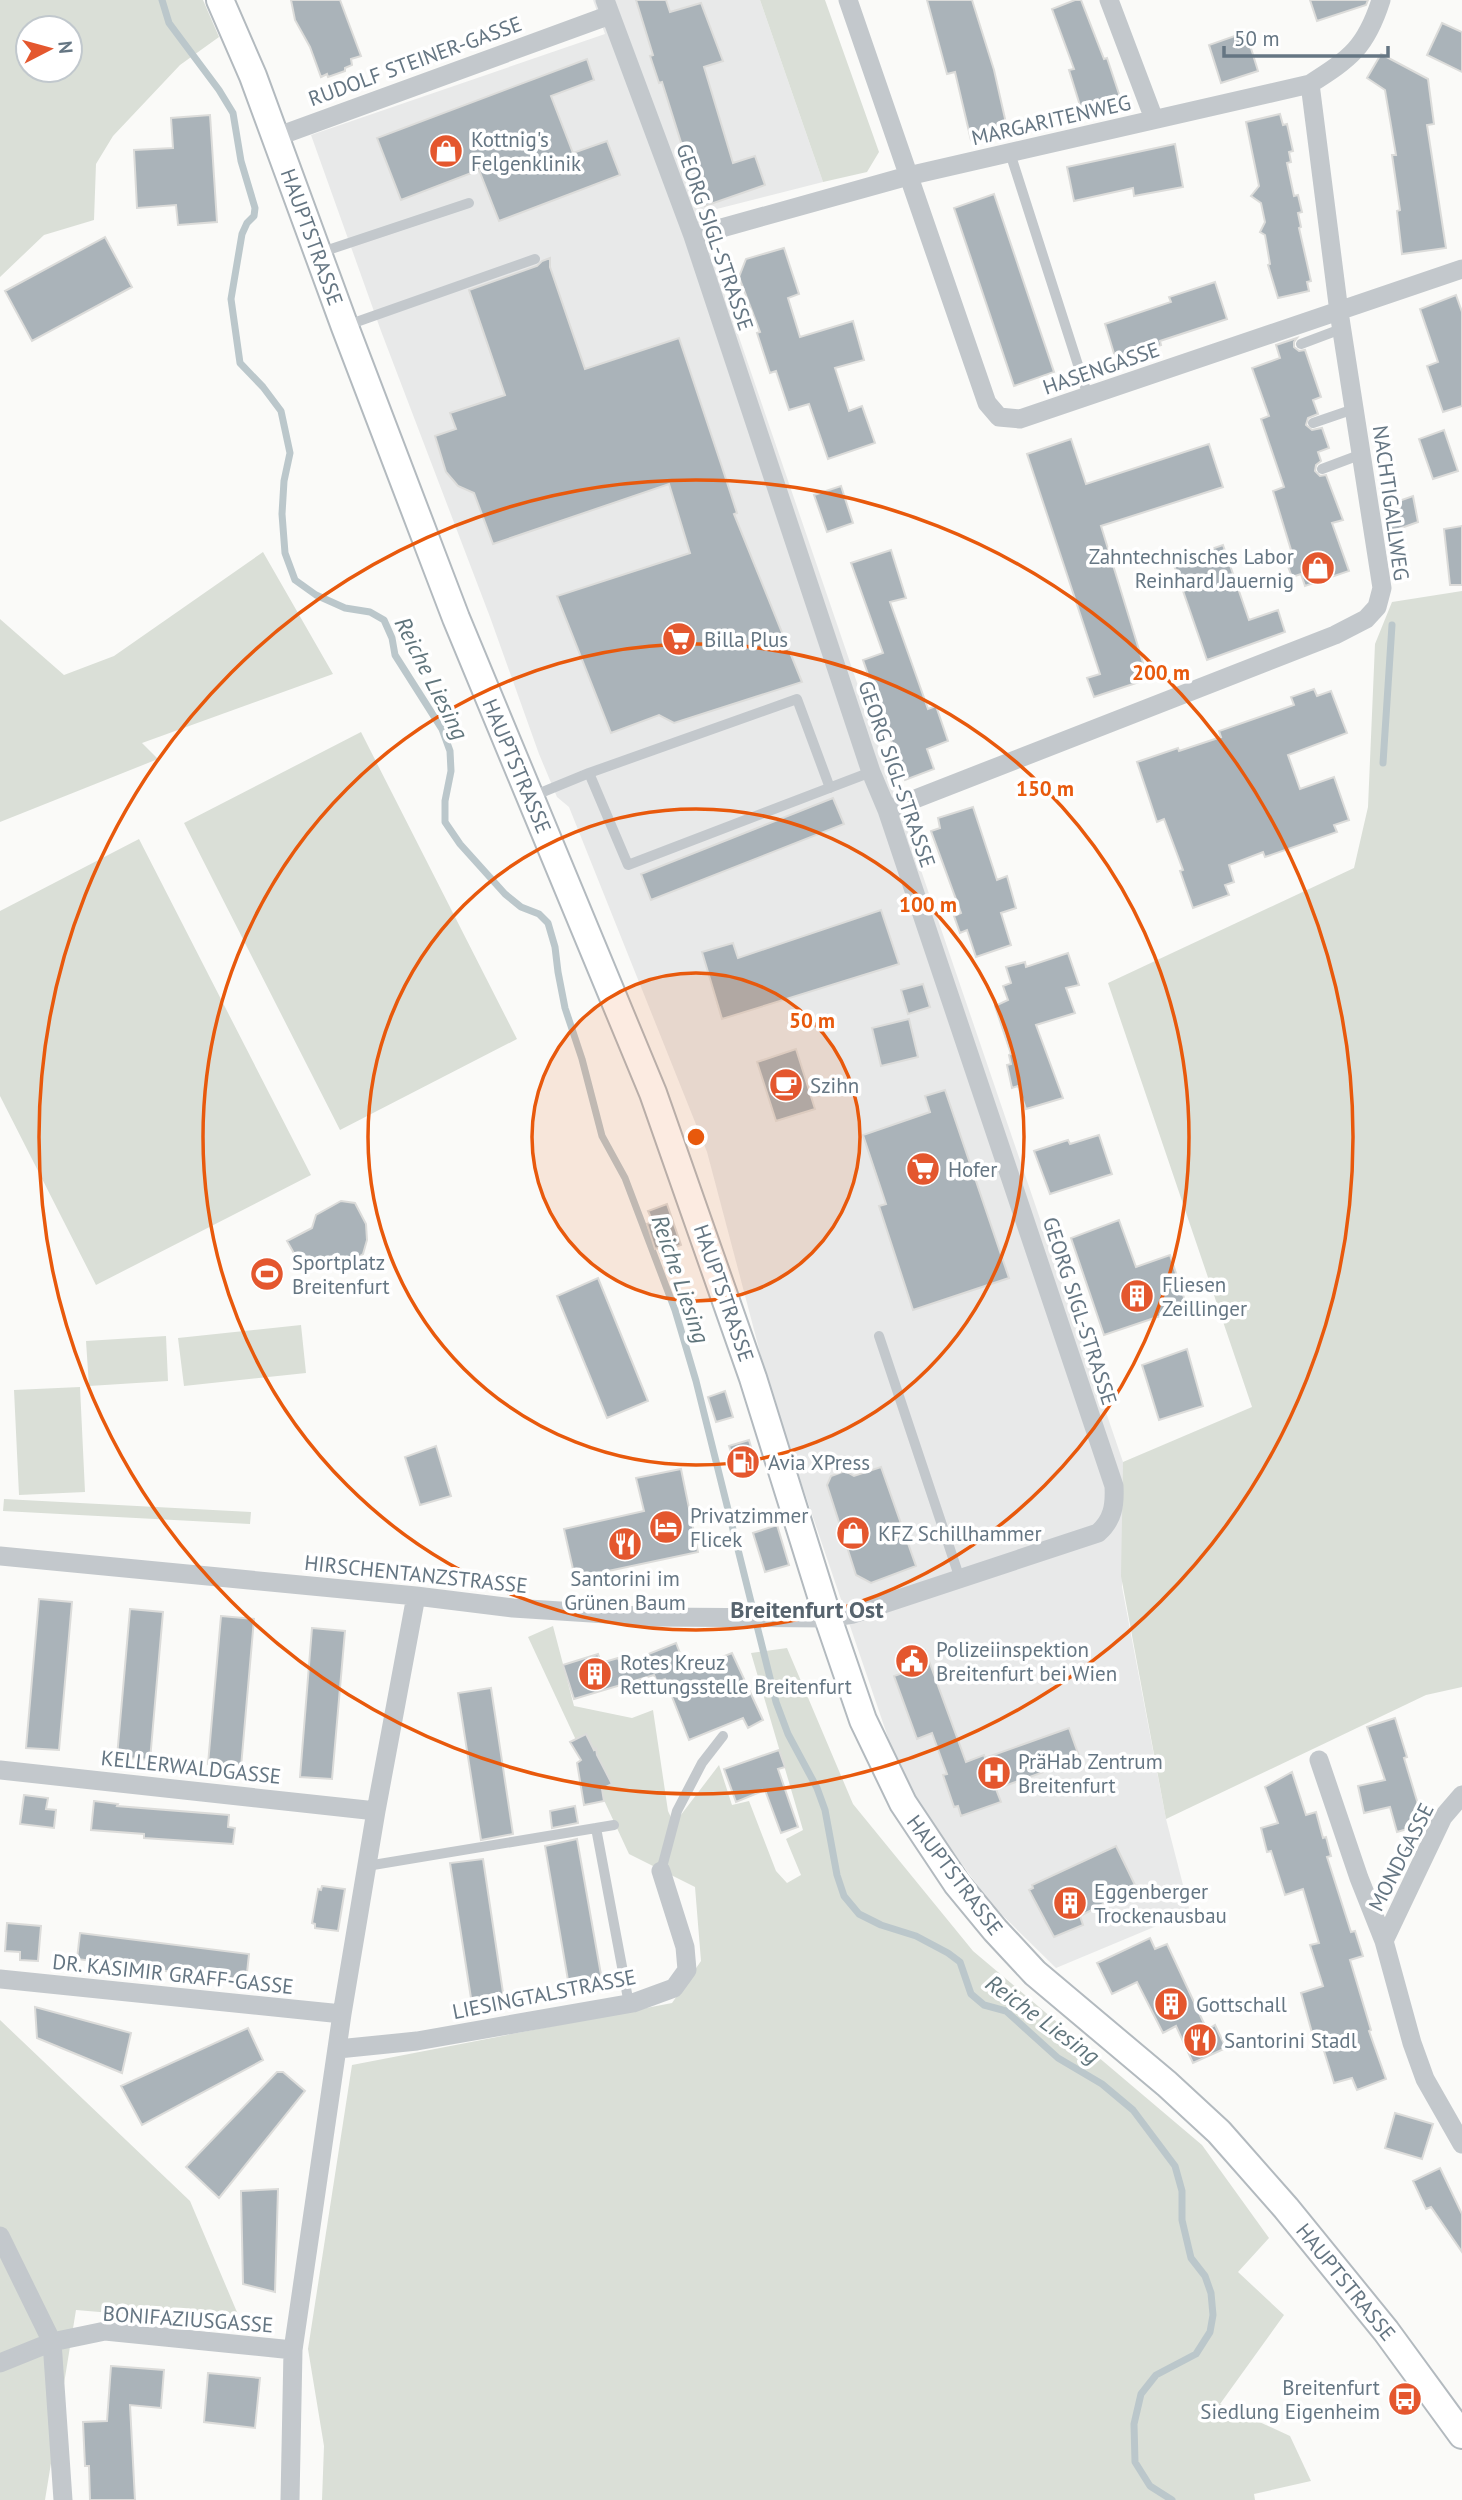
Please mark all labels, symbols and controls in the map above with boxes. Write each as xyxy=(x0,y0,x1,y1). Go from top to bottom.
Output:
street label: RUDOLF STEINER-GASSE xyxy=(305,10,525,112)
north arrow xyxy=(14,14,84,84)
scale bar xyxy=(1224,14,1388,58)
text: 50 m xyxy=(1234,25,1280,52)
text: N xyxy=(53,40,78,55)
street label: MARGARITENWEG xyxy=(969,89,1133,151)
place label: Kottnig's Felgenklinik xyxy=(471,126,581,177)
shop icon: Kottnig's Felgenklinik xyxy=(427,132,465,170)
street label: GEORG SIGL-STRASSE xyxy=(670,140,760,334)
street label: HAUPTSTRASSE xyxy=(275,165,349,309)
street label: HASENGASSE xyxy=(1039,335,1163,401)
street label: NACHTIGALLWEG xyxy=(1367,424,1415,582)
place label: Zahntechnisches Labor Reinhard Jauernig xyxy=(1089,543,1294,594)
shop icon: Zahntechnisches Labor Reinhard Jauernig xyxy=(1299,549,1337,587)
water label: Reiche Liesing xyxy=(389,612,476,745)
supermarket icon: Billa Plus xyxy=(660,620,698,658)
place label: Billa Plus xyxy=(704,626,788,653)
text: 200 m xyxy=(1132,659,1190,686)
street label: GEORG SIGL-STRASSE xyxy=(852,677,942,871)
street label: HAUPTSTRASSE xyxy=(476,695,558,837)
text: 150 m xyxy=(1016,775,1074,802)
text: 100 m xyxy=(899,891,957,918)
text: 50 m xyxy=(789,1007,835,1034)
cafe icon: Szihn xyxy=(767,1066,805,1104)
place label: Szihn xyxy=(810,1072,859,1099)
centre of rings xyxy=(684,1125,708,1149)
supermarket icon: Hofer xyxy=(904,1150,942,1188)
place label: Hofer xyxy=(948,1156,997,1183)
water label: Reiche Liesing xyxy=(645,1211,717,1347)
street label: GEORG SIGL-STRASSE xyxy=(1037,1214,1123,1408)
street label: HAUPTSTRASSE xyxy=(688,1221,760,1365)
place label: Sportplatz Breitenfurt xyxy=(292,1249,390,1300)
sports icon: Sportplatz Breitenfurt xyxy=(248,1255,286,1293)
place label: Fliesen Zeillinger xyxy=(1162,1271,1247,1322)
building icon: Fliesen Zeillinger xyxy=(1118,1277,1156,1315)
fuel station icon: Avia XPress xyxy=(724,1443,762,1481)
place label: Avia XPress xyxy=(768,1449,870,1476)
place label: Privatzimmer Flicek xyxy=(690,1502,808,1553)
hotel icon: Privatzimmer Flicek xyxy=(647,1508,685,1546)
shop icon: KFZ Schillhammer xyxy=(834,1514,872,1552)
place label: KFZ Schillhammer xyxy=(878,1520,1042,1547)
restaurant icon: Santorini im Grünen Baum xyxy=(606,1525,644,1563)
street label: HIRSCHENTANZSTRASSE xyxy=(303,1549,529,1599)
place label: Santorini im Grünen Baum xyxy=(564,1565,686,1616)
district label: Breitenfurt Ost xyxy=(730,1594,884,1625)
place label: Polizeiinspektion Breitenfurt bei Wien xyxy=(936,1636,1117,1687)
public building icon: Polizeiinspektion Breitenfurt bei Wien xyxy=(893,1642,931,1680)
place label: Rotes Kreuz Rettungsstelle Breitenfurt xyxy=(620,1649,852,1700)
building icon: Rotes Kreuz Rettungsstelle Breitenfurt xyxy=(576,1655,614,1693)
street label: KELLERWALDGASSE xyxy=(100,1744,282,1790)
place label: PräHab Zentrum Breitenfurt xyxy=(1018,1748,1163,1799)
hospital icon: PräHab Zentrum Breitenfurt xyxy=(975,1754,1013,1792)
street label: MONDGASSE xyxy=(1362,1799,1440,1915)
street label: HAUPTSTRASSE xyxy=(901,1809,1009,1941)
place label: Eggenberger Trockenausbau xyxy=(1094,1878,1227,1929)
building icon: Eggenberger Trockenausbau xyxy=(1051,1884,1089,1922)
street label: DR. KASIMIR GRAFF-GASSE xyxy=(51,1948,295,2000)
street label: LIESINGTALSTRASSE xyxy=(450,1963,638,2025)
water label: Reiche Liesing xyxy=(980,1968,1106,2070)
building icon: Gottschall xyxy=(1152,1985,1190,2023)
place label: Gottschall xyxy=(1196,1991,1287,2018)
restaurant icon: Santorini Stadl xyxy=(1181,2021,1219,2059)
place label: Santorini Stadl xyxy=(1224,2027,1357,2054)
street label: HAUPTSTRASSE xyxy=(1290,2218,1402,2346)
street label: BONIFAZIUSGASSE xyxy=(102,2300,274,2338)
place label: Breitenfurt Siedlung Eigenheim xyxy=(1200,2374,1380,2425)
bus stop icon: Breitenfurt Siedlung Eigenheim xyxy=(1386,2380,1424,2418)

